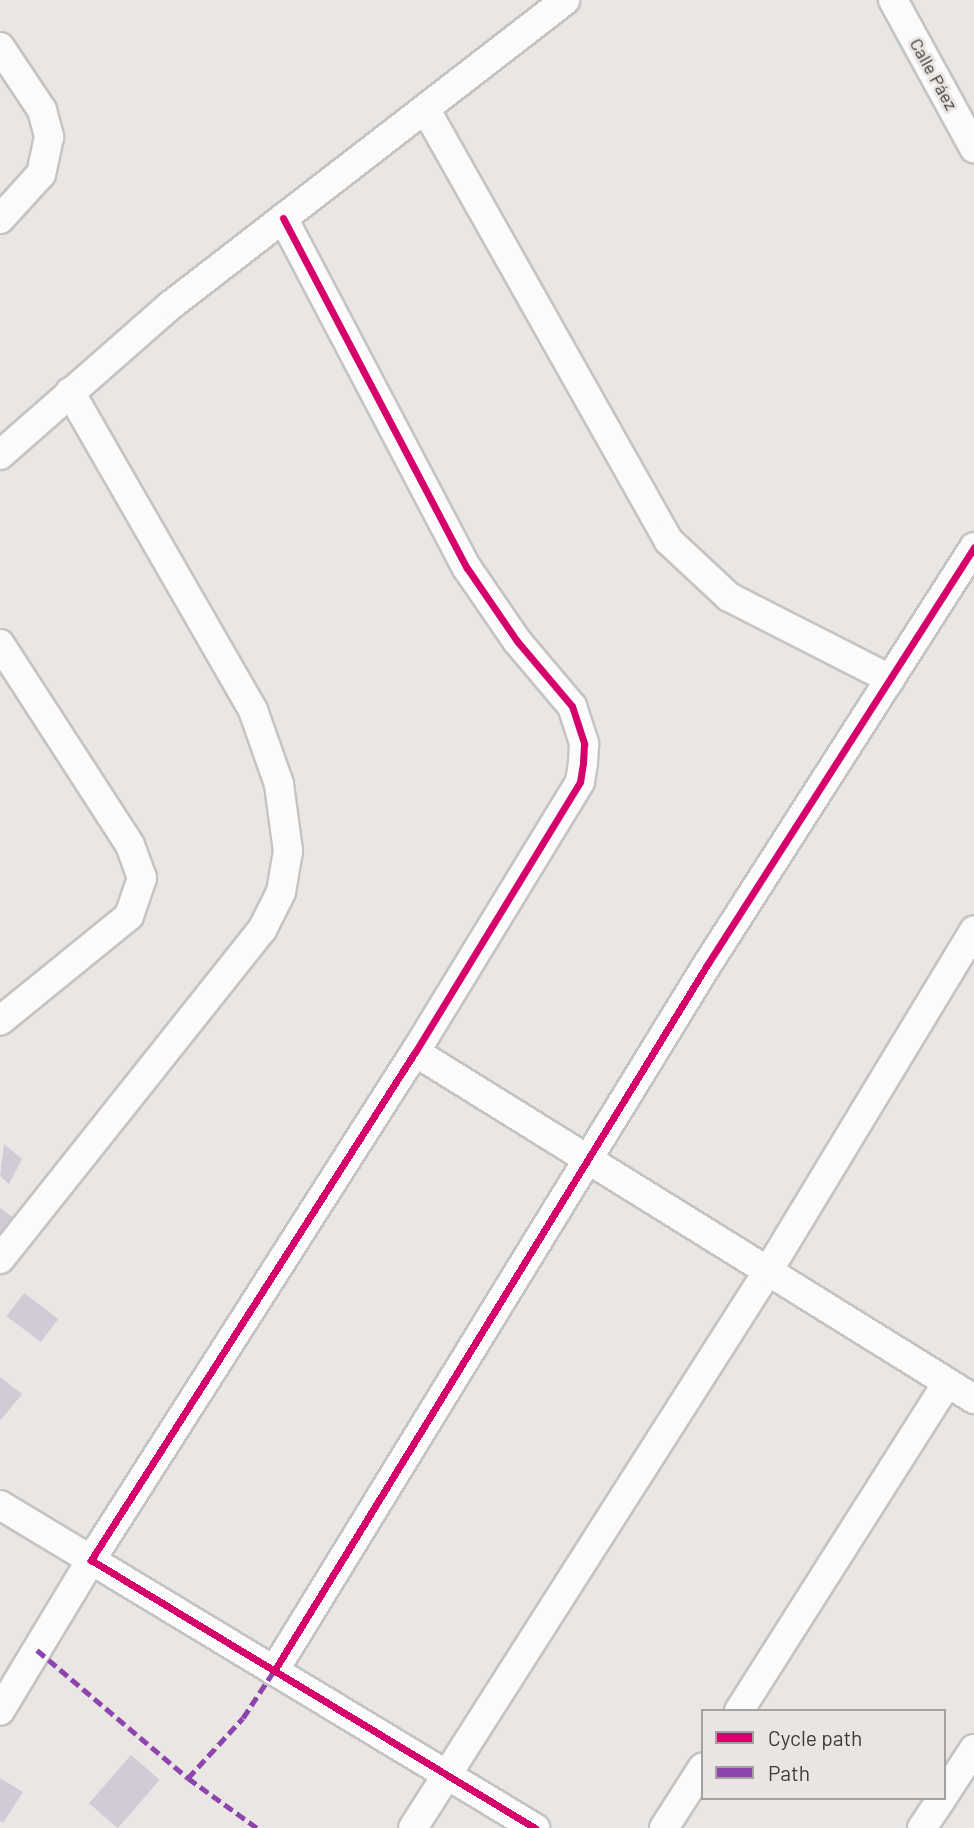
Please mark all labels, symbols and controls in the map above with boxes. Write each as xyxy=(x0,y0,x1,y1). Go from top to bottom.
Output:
street label: Calle Páez xyxy=(905,34,963,114)
legend xyxy=(701,1709,946,1800)
text: Cycle path xyxy=(768,1725,862,1750)
text: Path xyxy=(768,1760,810,1785)

